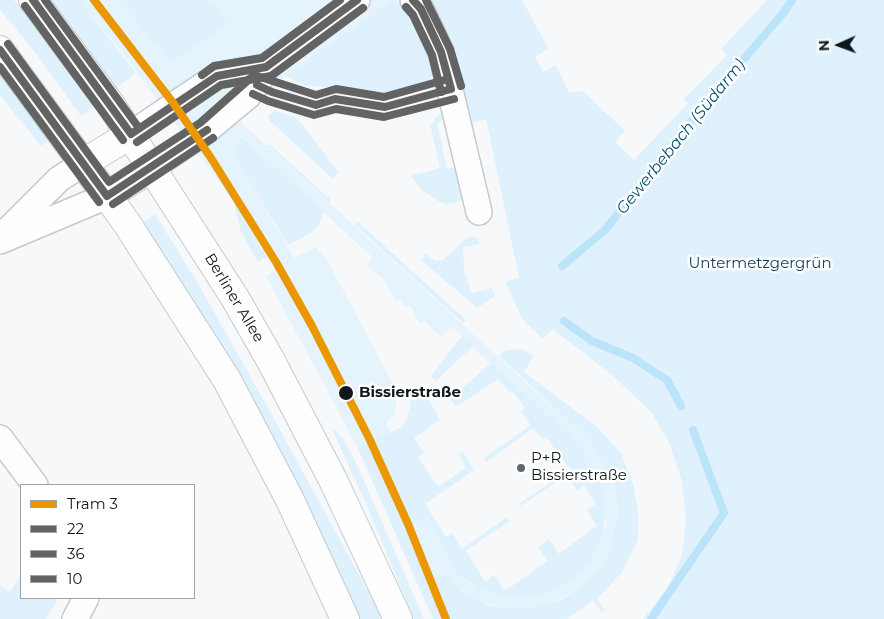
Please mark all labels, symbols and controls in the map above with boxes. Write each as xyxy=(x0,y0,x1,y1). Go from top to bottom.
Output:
north arrow xyxy=(814,20,864,70)
text: N xyxy=(815,40,833,51)
water label: Gewerbebach (Südarm) xyxy=(613,56,749,218)
street label: Berliner Allee xyxy=(200,250,268,346)
park label: Untermetzgergrün xyxy=(688,255,832,273)
marker: Bissierstraße xyxy=(337,384,355,402)
place label: Bissierstraße xyxy=(359,384,461,402)
place label: P+R Bissierstraße xyxy=(531,450,627,485)
marker: P+R Bissierstraße xyxy=(515,462,527,474)
legend xyxy=(20,484,195,599)
text: Tram 3 xyxy=(67,494,118,513)
text: 22 xyxy=(67,519,84,538)
text: 36 xyxy=(67,544,85,563)
text: 10 xyxy=(67,569,82,588)

